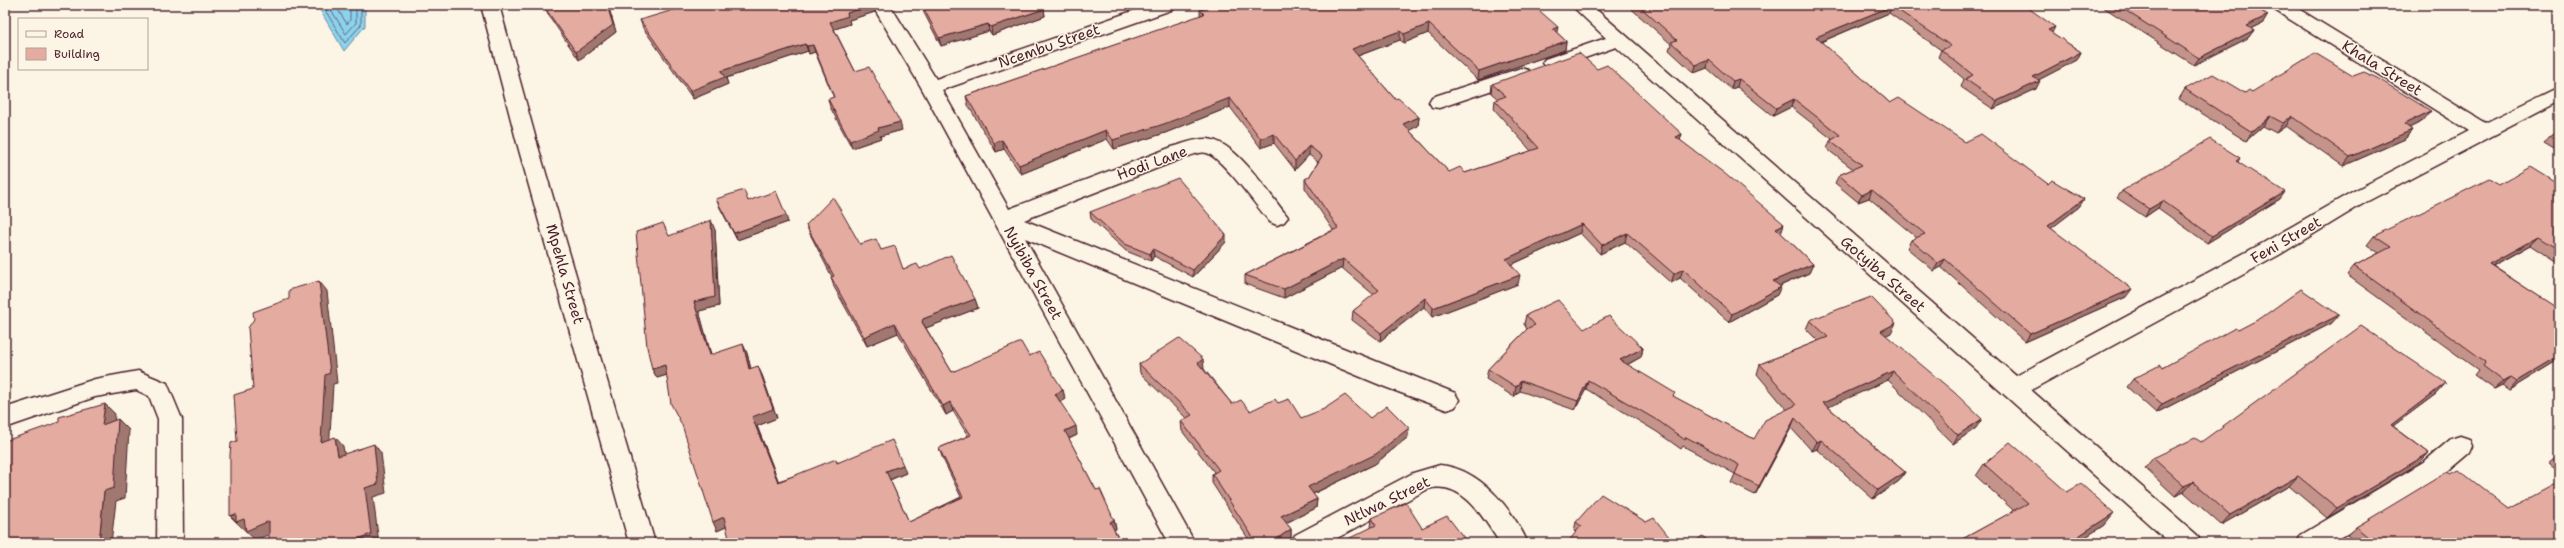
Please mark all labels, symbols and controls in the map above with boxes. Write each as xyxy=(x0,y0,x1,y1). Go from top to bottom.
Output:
legend xyxy=(18,18,148,70)
street label: Ncembu Street xyxy=(995,19,1103,73)
text: Road xyxy=(54,26,85,42)
street label: Khala Street xyxy=(2338,35,2426,101)
text: Building xyxy=(54,46,100,62)
street label: Hodi Lane xyxy=(1114,141,1190,185)
street label: Feni Street xyxy=(2247,212,2325,268)
street label: Mpehla Street xyxy=(541,222,589,326)
street label: Nyibiba Street xyxy=(999,223,1067,323)
street label: Gotyiba Street xyxy=(1836,232,1930,316)
street label: Ntlwa Street xyxy=(1341,472,1433,530)

